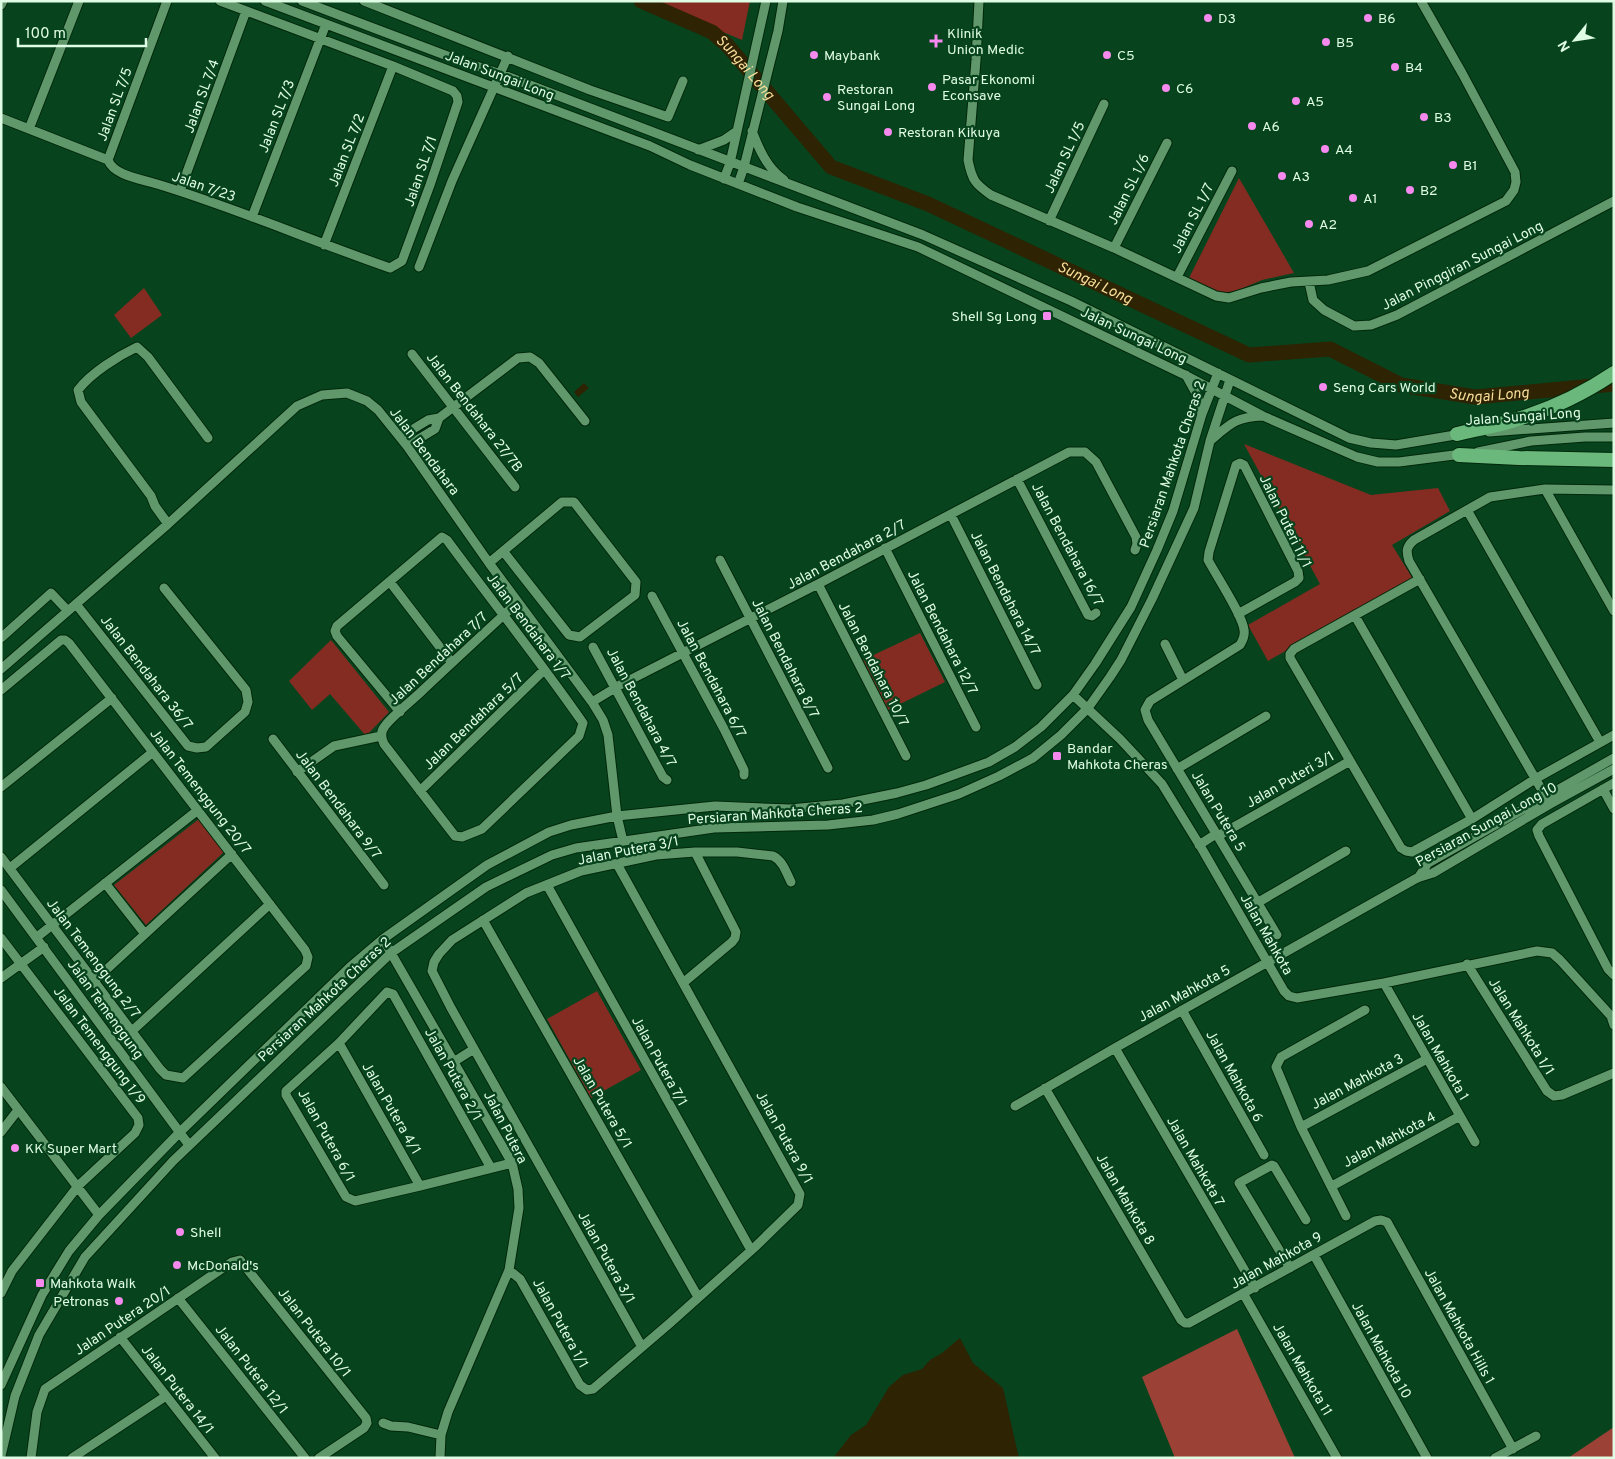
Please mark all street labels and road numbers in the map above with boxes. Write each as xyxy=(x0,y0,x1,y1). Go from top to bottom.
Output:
street label: Jalan Sungai Long xyxy=(442,48,556,105)
street label: Jalan SL 7/4 xyxy=(181,57,224,136)
street label: Jalan SL 7/5 xyxy=(94,65,137,144)
street label: Jalan SL 7/3 xyxy=(256,77,299,156)
street label: Jalan SL 7/2 xyxy=(326,111,369,190)
street label: Jalan SL 1/5 xyxy=(1041,119,1089,196)
street label: Jalan SL 7/1 xyxy=(401,134,441,209)
street label: Jalan SL 1/6 xyxy=(1105,151,1154,228)
street label: Jalan 7/23 xyxy=(169,169,238,206)
street label: Jalan SL 1/7 xyxy=(1168,181,1218,257)
street label: Jalan Pinggiran Sungai Long xyxy=(1379,218,1546,315)
street label: Jalan Sungai Long xyxy=(1077,304,1189,368)
street label: Jalan Bendahara 27/7B xyxy=(423,349,527,475)
street label: Persiaran Mahkota Cheras 2 xyxy=(1137,379,1210,550)
street label: Jalan Bendahara xyxy=(386,404,464,498)
street label: Jalan Sungai Long xyxy=(1465,405,1581,430)
street label: Jalan Puteri 11/1 xyxy=(1255,472,1315,571)
street label: Jalan Bendahara 16/7 xyxy=(1027,480,1106,609)
street label: Jalan Bendahara 2/7 xyxy=(784,517,909,594)
street label: Jalan Bendahara 14/7 xyxy=(966,529,1043,659)
street label: Jalan Bendahara 12/7 xyxy=(903,568,980,698)
street label: Jalan Bendahara 1/7 xyxy=(482,570,573,683)
street label: Jalan Bendahara 8/7 xyxy=(747,596,822,721)
street label: Jalan Bendahara 10/7 xyxy=(834,599,911,730)
street label: Jalan Bendahara 7/7 xyxy=(386,609,492,709)
street label: Jalan Bendahara 36/7 xyxy=(96,612,196,733)
street label: Jalan Bendahara 6/7 xyxy=(672,617,749,741)
street label: Jalan Bendahara 4/7 xyxy=(602,645,679,770)
street label: Jalan Bendahara 5/7 xyxy=(421,670,527,774)
street label: Jalan Temenggung 20/7 xyxy=(146,726,254,858)
street label: Jalan Bendahara 9/7 xyxy=(291,747,384,863)
street label: Jalan Puteri 3/1 xyxy=(1244,748,1338,812)
street label: Jalan Putera 5 xyxy=(1187,768,1248,855)
street label: Persiaran Sungai Long 10 xyxy=(1413,779,1560,871)
street label: Persiaran Mahkota Cheras 2 xyxy=(687,800,863,829)
street label: Jalan Putera 3/1 xyxy=(576,833,680,870)
street label: Jalan Mahkota xyxy=(1236,891,1296,978)
street label: Jalan Temenggung 2/7 xyxy=(43,895,145,1021)
street label: Persiaran Mahkota Cheras 2 xyxy=(255,934,395,1066)
street label: Jalan Temenggung xyxy=(64,956,148,1062)
street label: Jalan Mahkota 5 xyxy=(1136,962,1234,1027)
street label: Jalan Mahkota 1/1 xyxy=(1484,975,1557,1078)
street label: Jalan Temenggung 1/9 xyxy=(49,984,149,1108)
street label: Jalan Mahkota 1 xyxy=(1408,1010,1472,1104)
street label: Jalan Putera 7/1 xyxy=(627,1014,690,1110)
street label: Jalan Putera 2/1 xyxy=(420,1025,485,1124)
street label: Jalan Mahkota 6 xyxy=(1201,1028,1266,1126)
street label: Jalan Mahkota 3 xyxy=(1309,1051,1407,1114)
street label: Jalan Putera 5/1 xyxy=(569,1054,635,1152)
street label: Jalan Putera 4/1 xyxy=(358,1060,424,1158)
street label: Jalan Putera 6/1 xyxy=(293,1087,358,1185)
street label: Jalan Putera xyxy=(479,1089,530,1167)
street label: Jalan Putera 9/1 xyxy=(751,1089,816,1187)
street label: Jalan Mahkota 4 xyxy=(1340,1109,1439,1172)
street label: Jalan Mahkota 7 xyxy=(1162,1114,1227,1210)
street label: Jalan Mahkota 8 xyxy=(1092,1151,1158,1248)
street label: Jalan Putera 3/1 xyxy=(573,1209,638,1307)
street label: Jalan Mahkota 9 xyxy=(1228,1229,1326,1294)
street label: Jalan Mahkota Hills 1 xyxy=(1420,1266,1498,1388)
street label: Jalan Putera 1/1 xyxy=(528,1276,591,1372)
street label: Jalan Putera 20/1 xyxy=(72,1283,174,1360)
street label: Jalan Putera 10/1 xyxy=(274,1285,354,1381)
street label: Jalan Mahkota 10 xyxy=(1347,1299,1414,1402)
street label: Jalan Mahkota 11 xyxy=(1268,1320,1335,1419)
street label: Jalan Putera 12/1 xyxy=(211,1322,291,1418)
street label: Jalan Putera 14/1 xyxy=(137,1342,217,1438)

